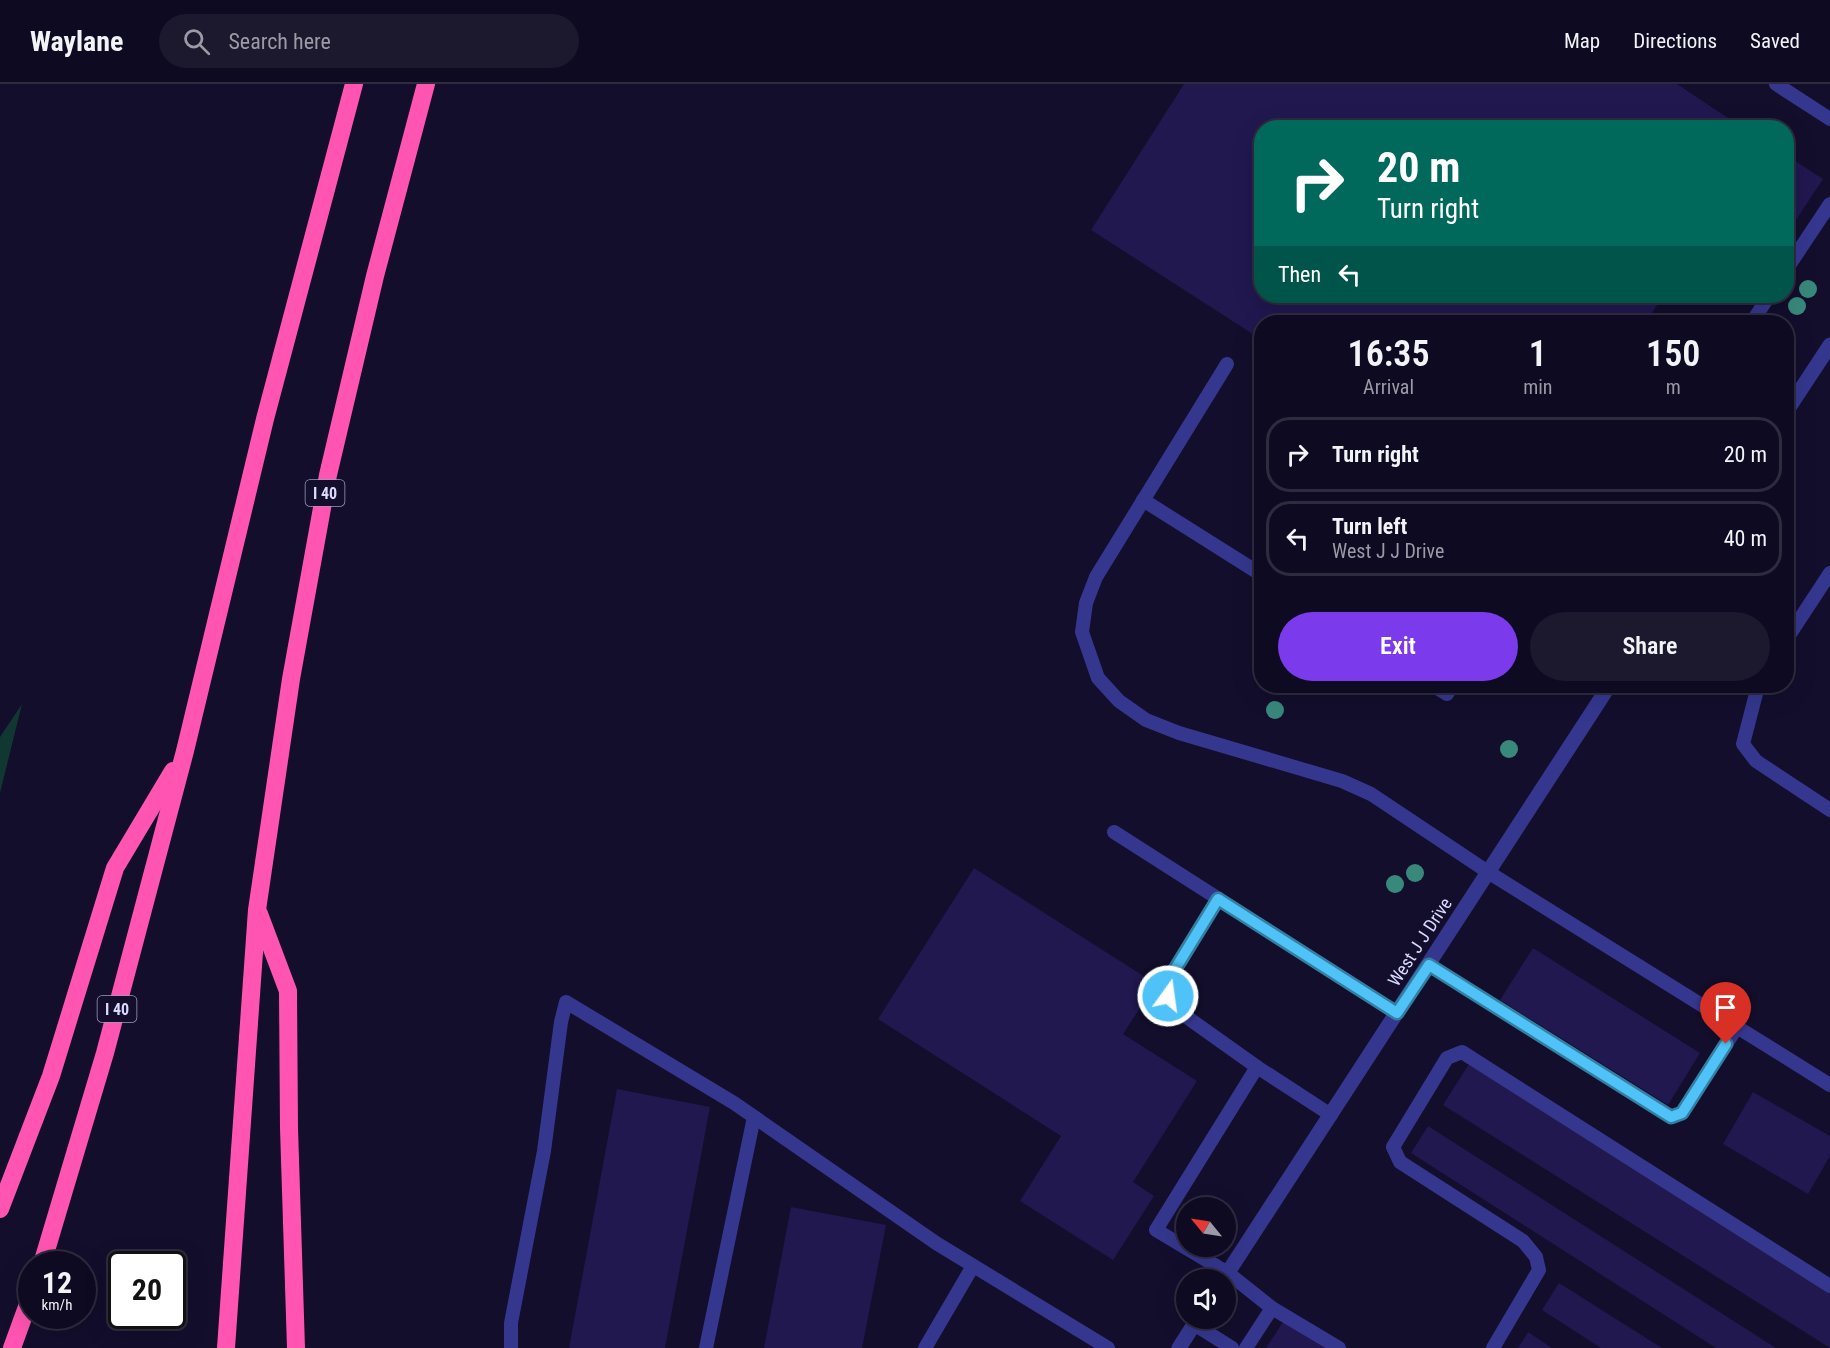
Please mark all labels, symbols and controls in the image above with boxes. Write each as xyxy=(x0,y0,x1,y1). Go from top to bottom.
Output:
search box xyxy=(159,14,579,68)
text: Waylane xyxy=(30,25,123,58)
icon: search xyxy=(180,25,213,58)
text: Search here xyxy=(228,29,331,54)
text: Map xyxy=(1564,29,1600,53)
text: Directions xyxy=(1633,29,1717,53)
text: Saved xyxy=(1750,29,1800,53)
text: 20 m xyxy=(1377,143,1460,192)
icon: right xyxy=(1278,144,1356,222)
text: Turn right xyxy=(1377,193,1479,225)
icon: left xyxy=(1333,258,1366,291)
text: Then xyxy=(1278,262,1321,287)
text: 16:35 xyxy=(1348,333,1430,375)
text: 1 xyxy=(1529,333,1547,375)
text: 150 xyxy=(1646,333,1700,375)
text: Arrival xyxy=(1363,375,1414,399)
text: min xyxy=(1523,375,1552,399)
text: m xyxy=(1666,375,1681,399)
icon: right xyxy=(1281,438,1314,471)
text: Turn right xyxy=(1332,442,1419,467)
text: 20 m xyxy=(1724,442,1767,467)
road number: I 40 xyxy=(306,480,344,506)
text: Turn left xyxy=(1332,514,1407,539)
icon: left xyxy=(1281,522,1314,555)
text: 40 m xyxy=(1724,526,1767,551)
text: West J J Drive xyxy=(1332,539,1444,563)
button: Exit xyxy=(1278,612,1518,681)
button: Share xyxy=(1530,612,1770,681)
street label: West J J Drive xyxy=(1383,894,1456,990)
position arrow xyxy=(1136,964,1200,1028)
pin xyxy=(1700,982,1751,1044)
icon: arrive xyxy=(1709,991,1742,1024)
road number: I 40 xyxy=(98,996,136,1022)
north arrow xyxy=(1176,1197,1236,1257)
map controls xyxy=(1176,1197,1236,1329)
speed limit sign: 20 xyxy=(108,1251,186,1329)
text: 12 xyxy=(42,1265,72,1300)
button: sound xyxy=(1176,1269,1236,1329)
text: km/h xyxy=(42,1296,72,1314)

